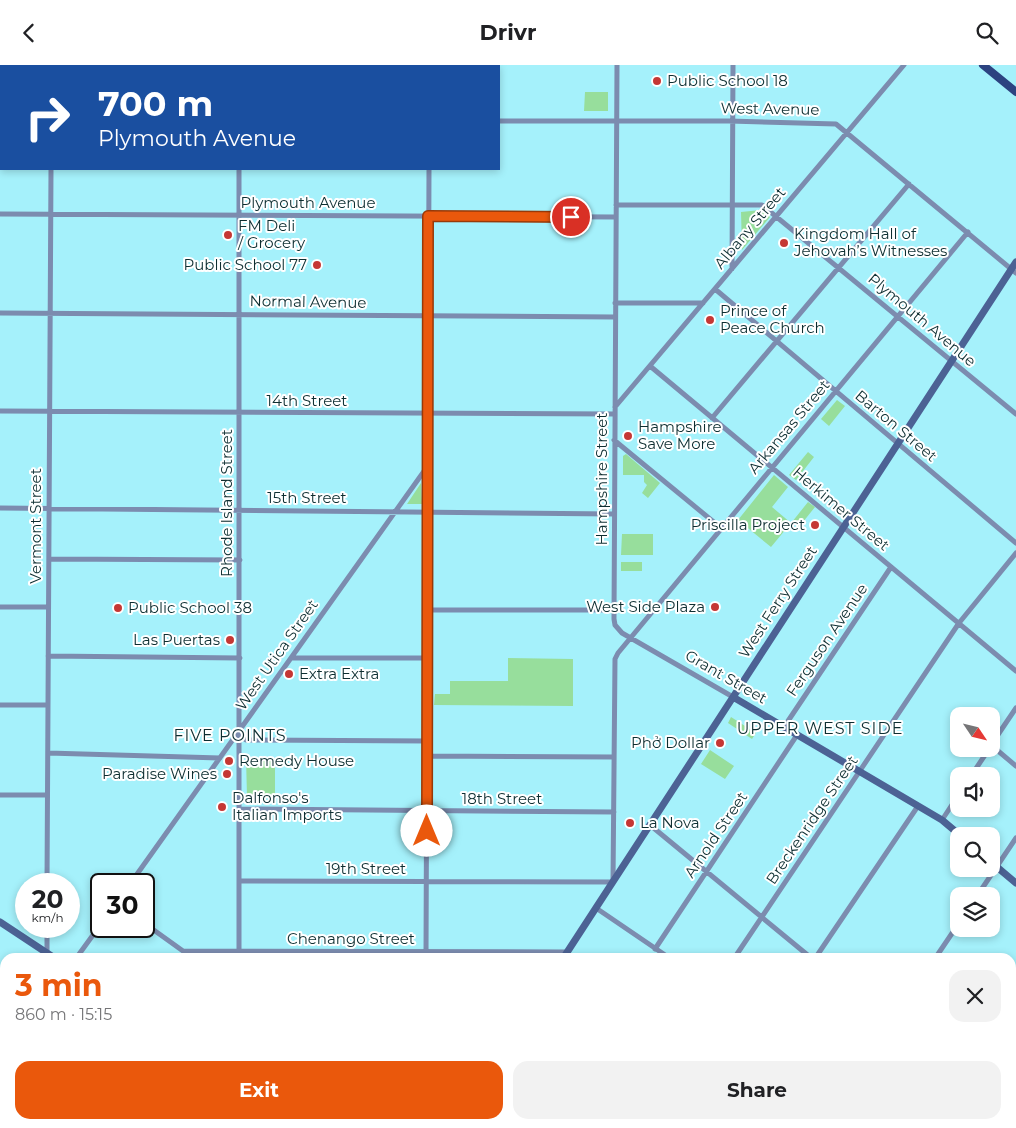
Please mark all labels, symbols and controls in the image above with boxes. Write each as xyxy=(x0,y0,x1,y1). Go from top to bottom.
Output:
icon: back xyxy=(15,19,43,47)
text: Drivr xyxy=(480,19,536,46)
icon: search xyxy=(973,19,1001,47)
place label: Public School 18 xyxy=(667,71,788,90)
marker: Public School 18 xyxy=(651,75,663,87)
text: 700 m xyxy=(98,82,213,125)
icon: right xyxy=(15,85,80,150)
street label: West Avenue xyxy=(720,98,820,119)
text: Plymouth Avenue xyxy=(98,125,296,152)
street label: Albany Street xyxy=(710,183,789,272)
street label: Plymouth Avenue xyxy=(240,193,376,212)
pin xyxy=(550,196,592,238)
icon: arrive xyxy=(557,203,585,231)
place label: FM Deli / Grocery xyxy=(237,216,306,252)
place label: Kingdom Hall of Jehovah’s Witnesses xyxy=(793,224,947,260)
marker: FM Deli / Grocery xyxy=(222,229,234,241)
marker: Kingdom Hall of Jehovah’s Witnesses xyxy=(778,237,790,249)
place label: Public School 77 xyxy=(183,255,307,274)
marker: Public School 77 xyxy=(311,259,323,271)
street label: Plymouth Avenue xyxy=(864,269,980,370)
street label: Normal Avenue xyxy=(249,291,367,312)
place label: Prince of Peace Church xyxy=(720,301,825,337)
marker: Prince of Peace Church xyxy=(704,314,716,326)
street label: Arkansas Street xyxy=(744,376,834,478)
street label: Barton Street xyxy=(852,386,941,465)
street label: 14th Street xyxy=(267,391,347,410)
street label: Hampshire Street xyxy=(592,413,611,545)
place label: Hampshire Save More xyxy=(638,417,722,453)
street label: Rhode Island Street xyxy=(217,429,236,577)
marker: Hampshire Save More xyxy=(622,430,634,442)
street label: Herkimer Street xyxy=(789,463,894,555)
street label: Vermont Street xyxy=(26,468,45,584)
street label: 15th Street xyxy=(267,488,347,507)
place label: Priscilla Project xyxy=(691,515,805,534)
marker: Priscilla Project xyxy=(809,519,821,531)
street label: West Ferry Street xyxy=(734,542,821,661)
street label: Ferguson Avenue xyxy=(782,580,871,700)
street label: West Utica Street xyxy=(231,596,322,714)
place label: West Side Plaza xyxy=(586,597,705,616)
place label: Public School 38 xyxy=(128,598,252,617)
marker: West Side Plaza xyxy=(709,601,721,613)
marker: Public School 38 xyxy=(112,602,124,614)
place label: Las Puertas xyxy=(133,630,220,649)
marker: Las Puertas xyxy=(224,634,236,646)
street label: Grant Street xyxy=(682,645,771,708)
place label: Extra Extra xyxy=(299,664,379,683)
marker: Extra Extra xyxy=(283,668,295,680)
north arrow xyxy=(950,707,1000,757)
map controls xyxy=(950,707,1000,937)
district label: UPPER WEST SIDE xyxy=(737,719,903,738)
district label: FIVE POINTS xyxy=(173,726,287,745)
place label: Phở Dollar xyxy=(631,733,710,752)
marker: Phở Dollar xyxy=(714,737,726,749)
place label: Remedy House xyxy=(239,751,354,770)
street label: Breckenridge Street xyxy=(761,752,862,888)
marker: Remedy House xyxy=(223,755,235,767)
place label: Paradise Wines xyxy=(102,764,217,783)
button: sound xyxy=(950,767,1000,817)
marker: Paradise Wines xyxy=(221,768,233,780)
place label: Dalfonso's Italian Imports xyxy=(232,788,342,824)
street label: Arnold Street xyxy=(680,788,751,881)
street label: 18th Street xyxy=(462,789,542,808)
marker: Dalfonso's Italian Imports xyxy=(216,801,228,813)
position arrow xyxy=(400,804,452,856)
place label: La Nova xyxy=(640,813,700,832)
marker: La Nova xyxy=(624,817,636,829)
button: search xyxy=(950,827,1000,877)
street label: 19th Street xyxy=(326,859,406,878)
speed limit sign: 30 xyxy=(90,873,155,938)
text: 20 xyxy=(32,884,63,914)
button: layers xyxy=(950,887,1000,937)
text: km/h xyxy=(31,910,64,925)
street label: Chenango Street xyxy=(287,929,415,948)
text: 3 min xyxy=(15,967,102,1004)
button: close xyxy=(949,970,1001,1022)
text: 860 m · 15:15 xyxy=(15,1005,112,1024)
button: Exit xyxy=(15,1061,503,1119)
button: Share xyxy=(513,1061,1001,1119)

